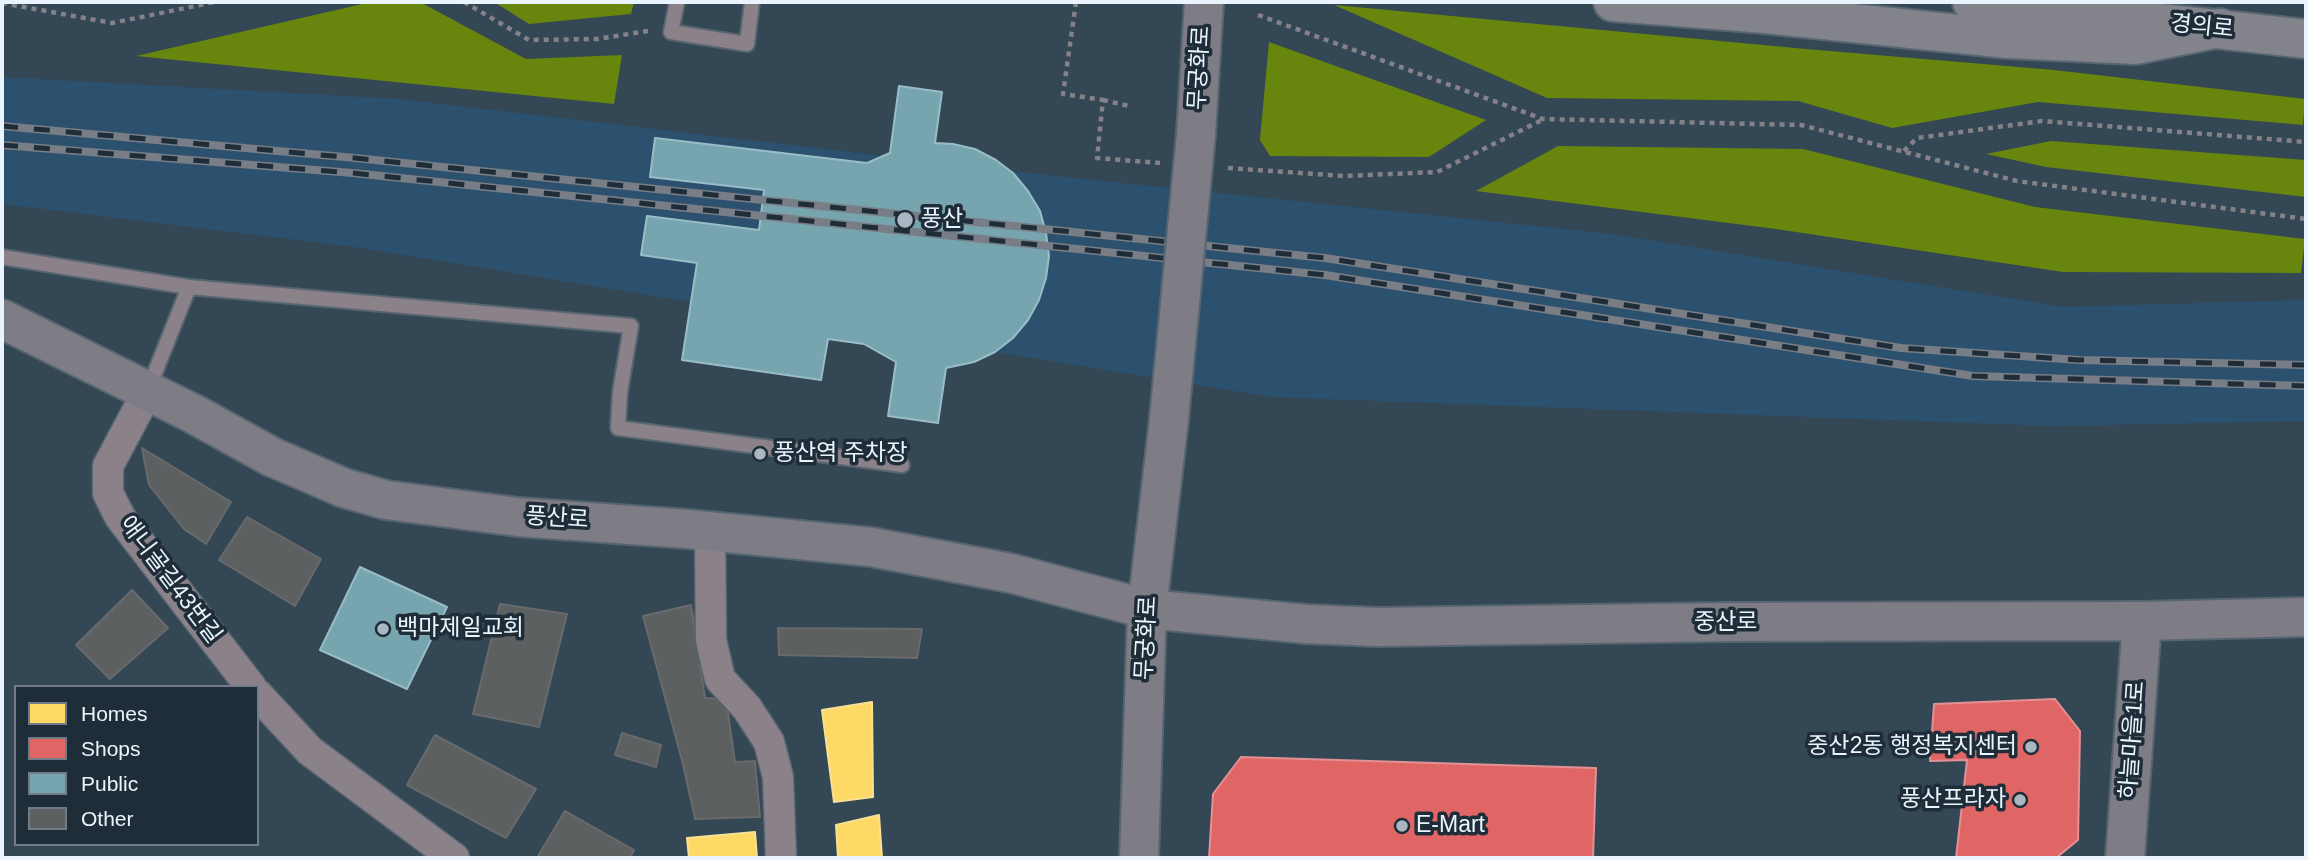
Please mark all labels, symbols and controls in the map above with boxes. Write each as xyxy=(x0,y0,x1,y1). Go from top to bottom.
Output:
street label: 경의로 xyxy=(2169,10,2235,44)
street label: 무궁화로 xyxy=(1184,25,1216,111)
place label: 풍산 xyxy=(921,206,963,234)
marker: 풍산 xyxy=(895,210,915,230)
place label: 풍산역 주차장 xyxy=(774,440,907,468)
marker: 풍산역 주차장 xyxy=(752,446,768,462)
street label: 풍산로 xyxy=(524,503,590,535)
street label: 애니골길43번길 xyxy=(113,511,227,649)
street label: 무궁화로 xyxy=(1131,595,1163,681)
street label: 중산로 xyxy=(1694,609,1758,637)
place label: 백마제일교회 xyxy=(397,615,524,643)
marker: 백마제일교회 xyxy=(375,621,391,637)
street label: 하늘마을1로 xyxy=(2115,680,2151,800)
legend xyxy=(14,685,259,846)
text: Homes xyxy=(81,702,148,725)
place label: 중산2동 행정복지센터 xyxy=(1807,733,2017,761)
text: Shops xyxy=(81,737,141,760)
marker: 중산2동 행정복지센터 xyxy=(2023,739,2039,755)
text: Public xyxy=(81,772,138,795)
place label: 풍산프라자 xyxy=(1900,786,2006,814)
marker: 풍산프라자 xyxy=(2012,792,2028,808)
text: Other xyxy=(81,807,134,830)
place label: E-Mart xyxy=(1416,812,1485,840)
marker: E-Mart xyxy=(1394,818,1410,834)

